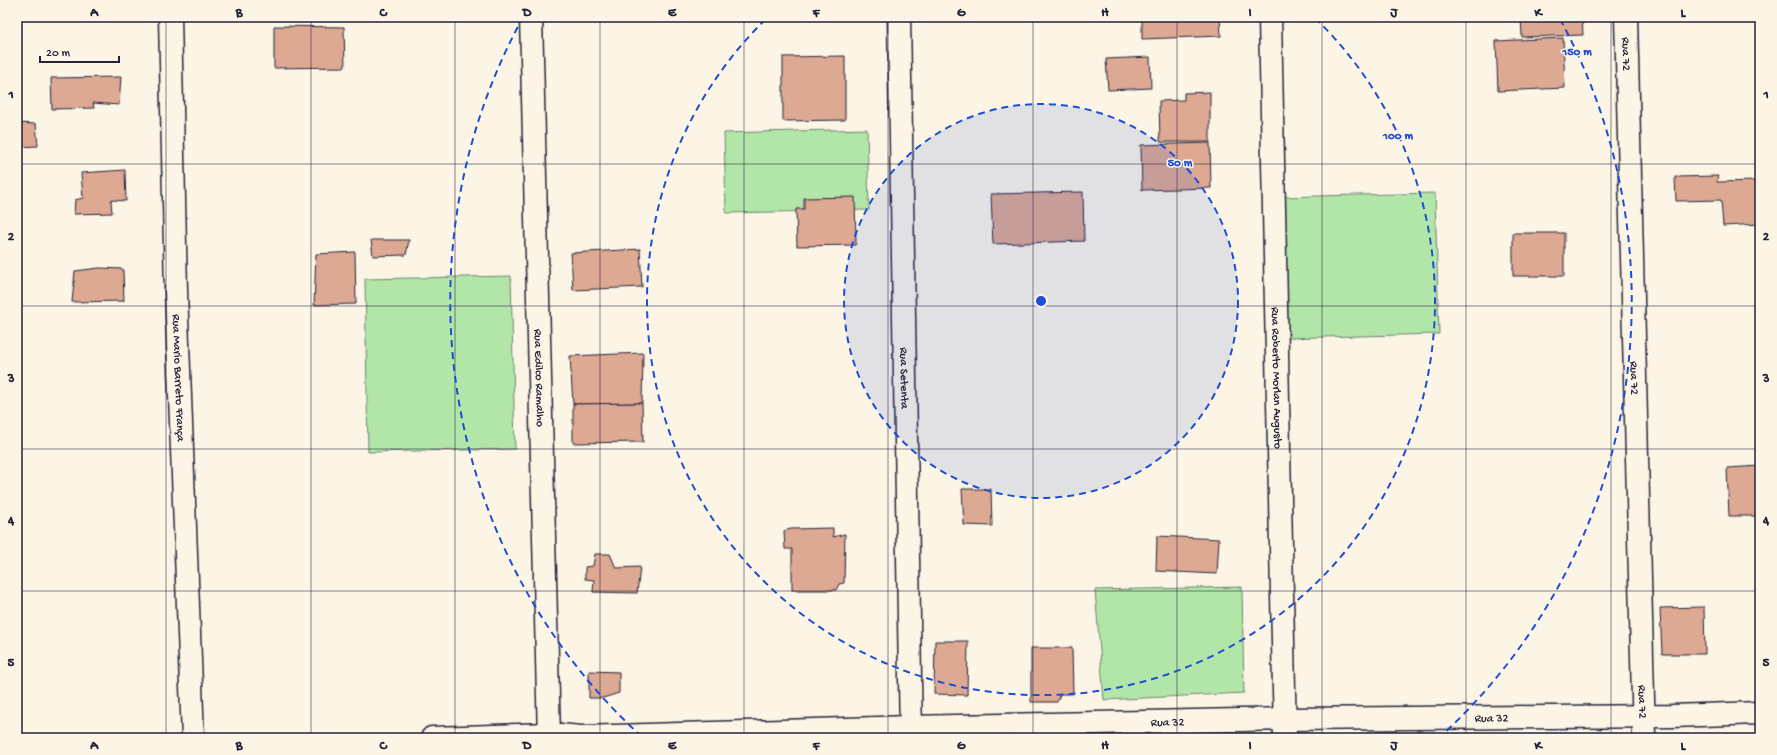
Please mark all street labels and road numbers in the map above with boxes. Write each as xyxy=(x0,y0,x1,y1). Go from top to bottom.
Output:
street label: Rua 72 xyxy=(1618,37,1632,71)
street label: Rua Roberto Morlan Augusto xyxy=(1267,307,1284,449)
street label: Rua Mario Barreto França xyxy=(168,314,187,442)
street label: Rua Edilco Ramalho xyxy=(530,329,546,427)
street label: Rua Setenta xyxy=(895,347,911,409)
street label: Rua 72 xyxy=(1626,361,1640,395)
street label: Rua 72 xyxy=(1634,685,1649,719)
street label: Rua 32 xyxy=(1475,712,1509,727)
street label: Rua 32 xyxy=(1151,716,1185,731)

